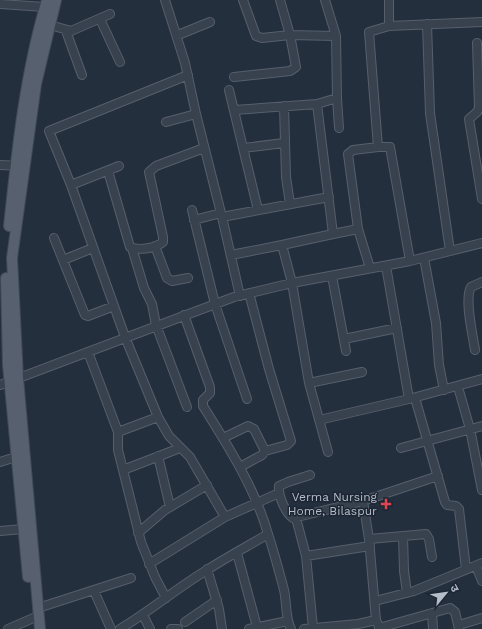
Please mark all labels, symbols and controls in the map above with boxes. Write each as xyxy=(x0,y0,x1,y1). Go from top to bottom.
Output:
place label: Verma Nursing Home, Bilaspur xyxy=(288,490,378,518)
marker: Verma Nursing Home, Bilaspur xyxy=(380,498,392,510)
north arrow xyxy=(426,573,466,613)
text: उ xyxy=(447,582,462,595)

